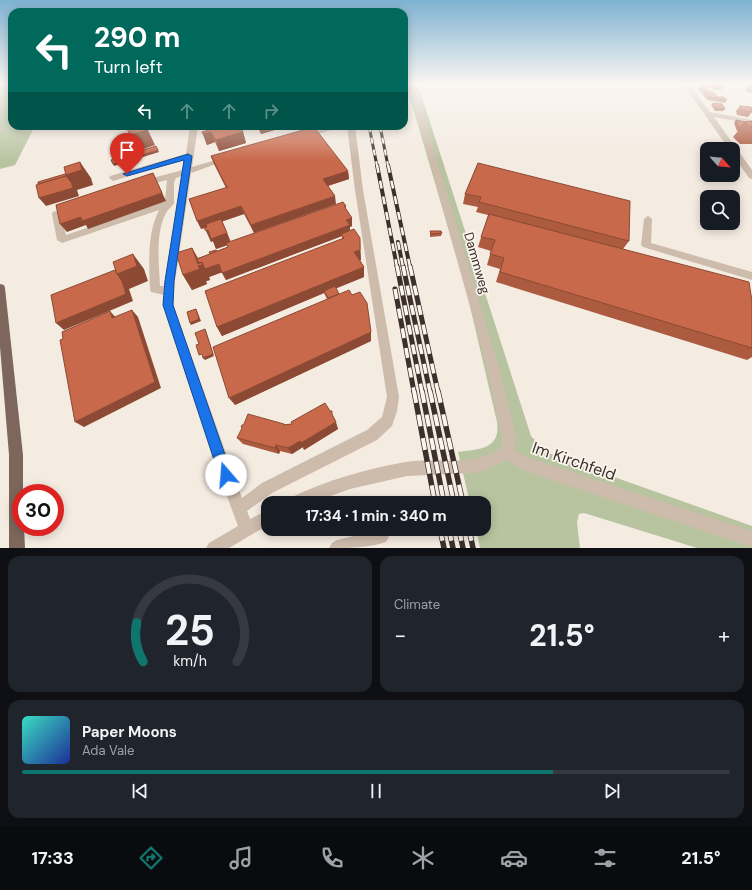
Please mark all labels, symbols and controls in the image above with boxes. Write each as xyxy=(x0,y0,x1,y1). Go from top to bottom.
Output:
text: 290 m xyxy=(94,19,180,56)
icon: left xyxy=(28,24,80,76)
text: Turn left xyxy=(94,55,163,79)
icon: left xyxy=(134,100,156,122)
icon: ahead xyxy=(176,100,198,122)
icon: ahead xyxy=(218,100,240,122)
icon: right xyxy=(260,100,282,122)
pin xyxy=(110,133,144,174)
icon: arrive xyxy=(116,139,138,161)
north arrow xyxy=(700,142,740,182)
map controls xyxy=(700,142,740,230)
button: search xyxy=(700,190,740,230)
street label: Dammweg xyxy=(460,230,494,296)
street label: Im Kirchfeld xyxy=(529,437,619,485)
position arrow xyxy=(205,454,247,496)
speed limit sign: 30 xyxy=(12,484,64,536)
text: 17:34 · 1 min · 340 m xyxy=(305,506,447,526)
text: Climate xyxy=(394,596,440,613)
text: 25 xyxy=(165,604,215,658)
text: 21.5° xyxy=(529,616,595,655)
text: − xyxy=(394,621,406,650)
text: + xyxy=(718,621,730,650)
text: km/h xyxy=(173,652,207,670)
text: Paper Moons xyxy=(82,722,177,742)
text: Ada Vale xyxy=(82,742,134,759)
icon: previous xyxy=(129,780,151,802)
icon: pause xyxy=(365,780,387,802)
icon: next xyxy=(601,780,623,802)
icon: directions xyxy=(137,844,165,872)
icon: music xyxy=(227,844,255,872)
icon: phone xyxy=(318,844,346,872)
icon: climate xyxy=(409,844,437,872)
icon: car xyxy=(500,844,528,872)
icon: filters xyxy=(591,844,619,872)
text: 17:33 xyxy=(31,846,74,870)
text: 21.5° xyxy=(681,846,721,870)

